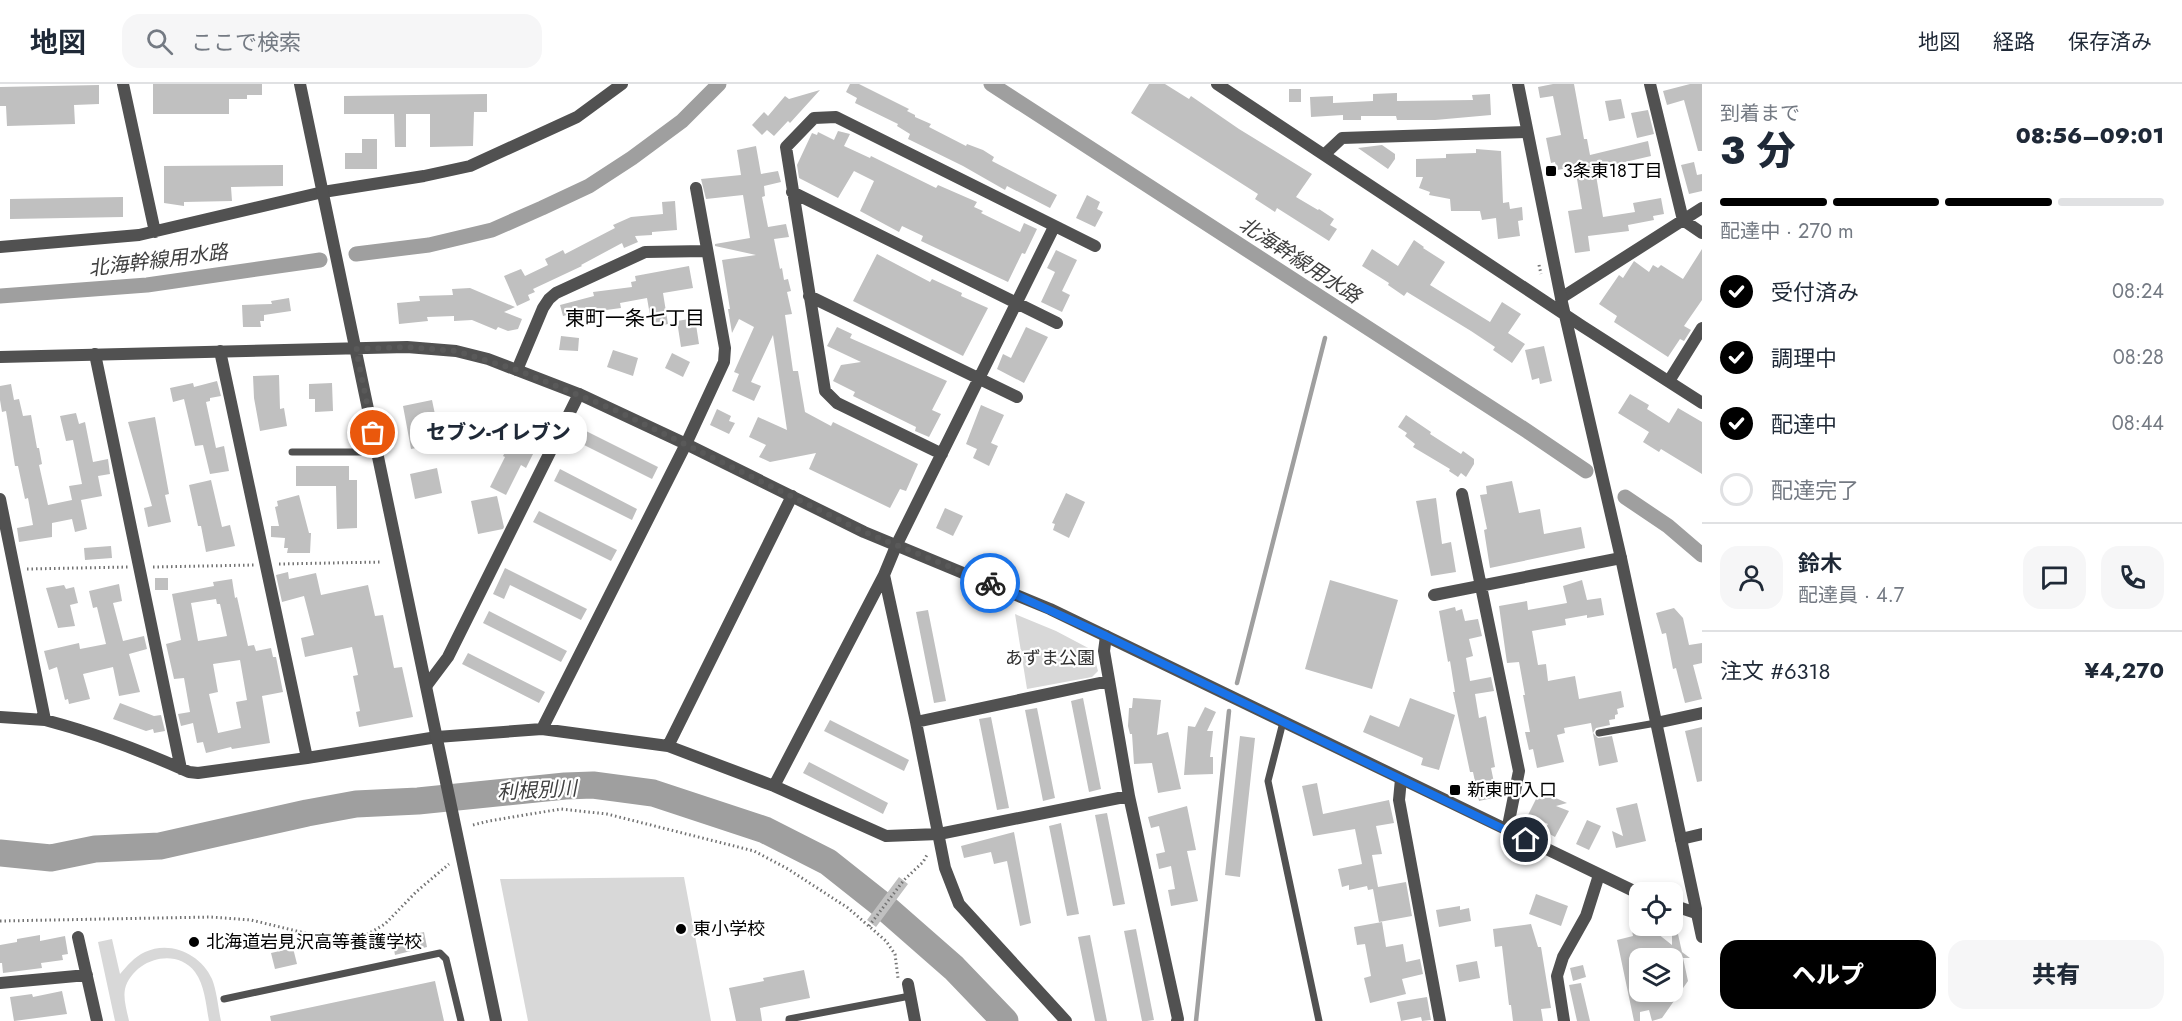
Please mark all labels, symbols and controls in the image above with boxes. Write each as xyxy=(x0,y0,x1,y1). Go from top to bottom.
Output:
search box xyxy=(122,14,542,68)
text: 地図 xyxy=(30,22,86,63)
icon: search xyxy=(143,25,176,58)
text: ここで検索 xyxy=(191,26,301,58)
text: 地図 xyxy=(1918,27,1960,57)
text: 経路 xyxy=(1993,27,2035,57)
text: 保存済み xyxy=(2068,27,2152,57)
text: 到着まで xyxy=(1720,99,1800,128)
text: 08:56–09:01 xyxy=(2016,119,2164,151)
text: 3 分 xyxy=(1720,122,1796,179)
place label: 3条東18丁目 xyxy=(1563,158,1663,184)
marker: 3条東18丁目 xyxy=(1544,164,1558,178)
water label: 北海幹線用水路 xyxy=(1233,210,1368,312)
text: 配達中 · 270 m xyxy=(1720,217,1853,246)
water label: 北海幹線用水路 xyxy=(87,237,231,283)
icon: check xyxy=(1720,275,1753,308)
text: 受付済み xyxy=(1771,276,1859,308)
text: 08:24 xyxy=(2112,277,2164,306)
district label: 東町一条七丁目 xyxy=(565,304,705,333)
icon: check xyxy=(1720,341,1753,374)
text: 調理中 xyxy=(1771,342,1837,374)
text: 08:28 xyxy=(2113,343,2164,372)
pin xyxy=(347,407,398,458)
icon: check xyxy=(1720,407,1753,440)
text: 配達中 xyxy=(1771,408,1837,440)
text: 08:44 xyxy=(2112,409,2164,438)
callout: セブン-イレブン xyxy=(409,412,586,454)
icon: bag xyxy=(356,416,389,449)
text: セブン-イレブン xyxy=(426,418,571,447)
text: 配達完了 xyxy=(1771,474,1859,506)
button: person xyxy=(1720,546,1783,609)
button: chat xyxy=(2023,546,2086,609)
button: phone xyxy=(2101,546,2164,609)
text: 鈴木 xyxy=(1798,547,1842,579)
courier xyxy=(960,553,1020,613)
icon: bike xyxy=(974,567,1007,600)
text: 配達員 · 4.7 xyxy=(1798,581,1904,610)
park label: あずま公園 xyxy=(1005,645,1095,671)
text: ¥4,270 xyxy=(2085,654,2164,686)
text: 注文 #6318 xyxy=(1720,655,1831,687)
water label: 利根別川 xyxy=(496,774,580,807)
place label: 新東町入口 xyxy=(1467,777,1557,803)
marker: 新東町入口 xyxy=(1448,783,1462,797)
pin xyxy=(1500,814,1551,865)
icon: home xyxy=(1509,823,1542,856)
map controls xyxy=(1629,882,1683,1002)
button: locate xyxy=(1629,882,1683,936)
place label: 東小学校 xyxy=(693,916,765,942)
marker: 東小学校 xyxy=(674,922,688,936)
place label: 北海道岩見沢高等養護学校 xyxy=(206,929,422,955)
marker: 北海道岩見沢高等養護学校 xyxy=(187,935,201,949)
button: ヘルプ xyxy=(1720,940,1936,1009)
button: 共有 xyxy=(1948,940,2164,1009)
button: layers xyxy=(1629,948,1683,1002)

